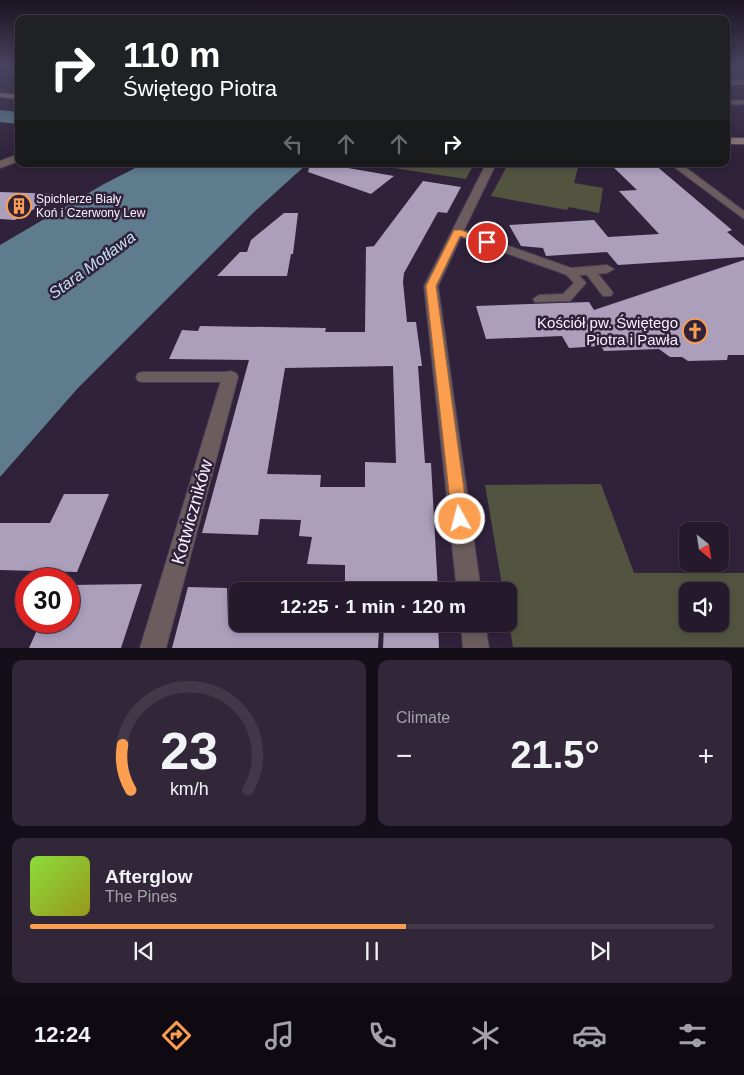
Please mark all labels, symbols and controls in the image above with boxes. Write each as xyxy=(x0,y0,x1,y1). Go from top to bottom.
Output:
icon: right xyxy=(40,35,105,100)
text: 110 m xyxy=(123,35,220,74)
text: Świętego Piotra xyxy=(123,76,277,101)
icon: left xyxy=(279,130,307,158)
icon: ahead xyxy=(332,130,360,158)
icon: ahead xyxy=(385,130,413,158)
icon: right xyxy=(438,130,466,158)
place label: Spichlerze Biały Koń i Czerwony Lew xyxy=(36,192,146,220)
building icon: Spichlerze Biały Koń i Czerwony Lew xyxy=(6,193,32,219)
pin xyxy=(466,221,508,263)
water label: Stara Motława xyxy=(46,228,138,302)
icon: arrive xyxy=(473,228,501,256)
place label: Kościół pw. Świętego Piotra i Pawła xyxy=(537,314,679,348)
church icon: Kościół pw. Świętego Piotra i Pawła xyxy=(682,318,708,344)
street label: Kotwiczników xyxy=(167,456,217,567)
position arrow xyxy=(433,492,485,544)
north arrow xyxy=(679,522,729,572)
map controls xyxy=(679,522,729,632)
speed limit sign: 30 xyxy=(15,568,80,633)
button: sound xyxy=(679,582,729,632)
text: 12:25 · 1 min · 120 m xyxy=(280,596,466,617)
text: Climate xyxy=(396,709,450,726)
text: 23 xyxy=(160,722,218,780)
text: 21.5° xyxy=(510,734,600,776)
text: − xyxy=(396,740,412,771)
text: + xyxy=(698,740,714,771)
text: km/h xyxy=(170,779,208,799)
text: Afterglow xyxy=(105,866,193,887)
text: The Pines xyxy=(105,888,177,905)
icon: previous xyxy=(130,937,158,965)
icon: pause xyxy=(358,937,386,965)
icon: next xyxy=(586,937,614,965)
icon: directions xyxy=(159,1018,194,1053)
icon: music xyxy=(262,1018,297,1053)
icon: phone xyxy=(365,1018,400,1053)
icon: climate xyxy=(468,1018,503,1053)
icon: car xyxy=(572,1018,607,1053)
icon: filters xyxy=(675,1018,710,1053)
text: 12:24 xyxy=(34,1022,90,1047)

